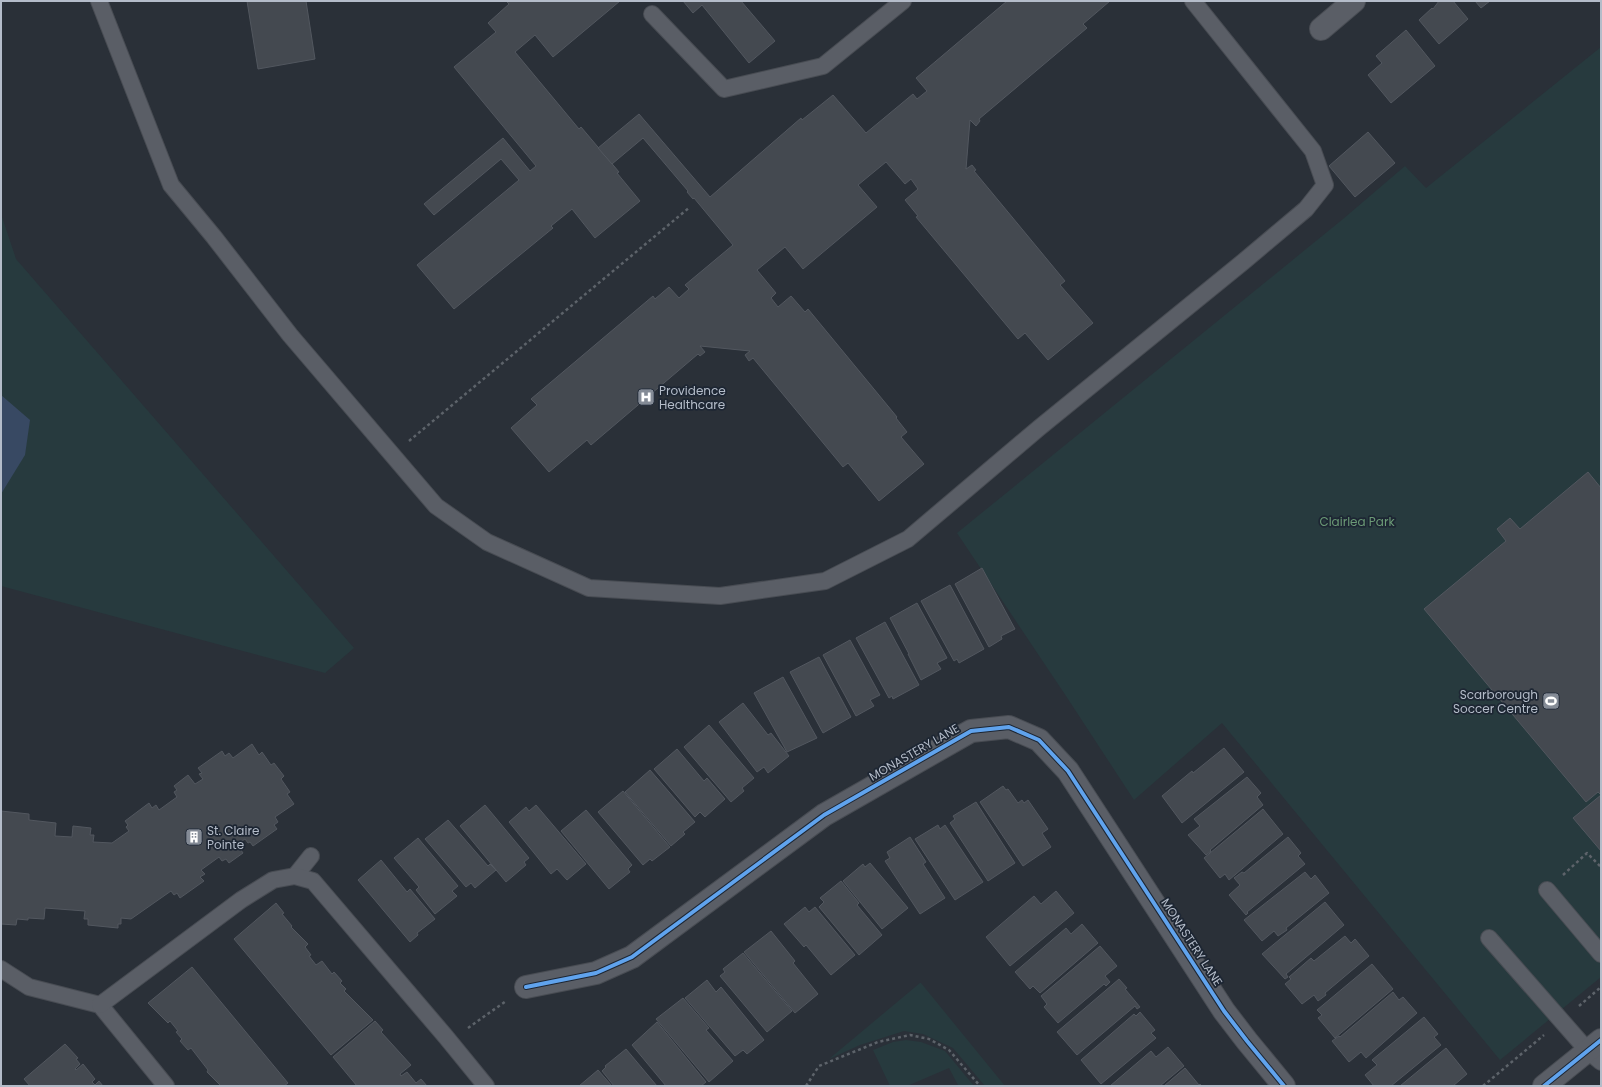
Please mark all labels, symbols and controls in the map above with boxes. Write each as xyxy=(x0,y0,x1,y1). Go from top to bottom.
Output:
place label: Providence Healthcare xyxy=(659,382,726,413)
hospital icon: Providence Healthcare xyxy=(636,387,656,407)
park label: Clairlea Park xyxy=(1319,513,1395,530)
place label: Scarborough Soccer Centre xyxy=(1453,686,1538,717)
sports icon: Scarborough Soccer Centre xyxy=(1541,691,1561,711)
street label: MONASTERY LANE xyxy=(866,719,962,785)
place label: St. Claire Pointe xyxy=(207,822,259,853)
building icon: St. Claire Pointe xyxy=(184,827,204,847)
street label: MONASTERY LANE xyxy=(1157,895,1227,989)

